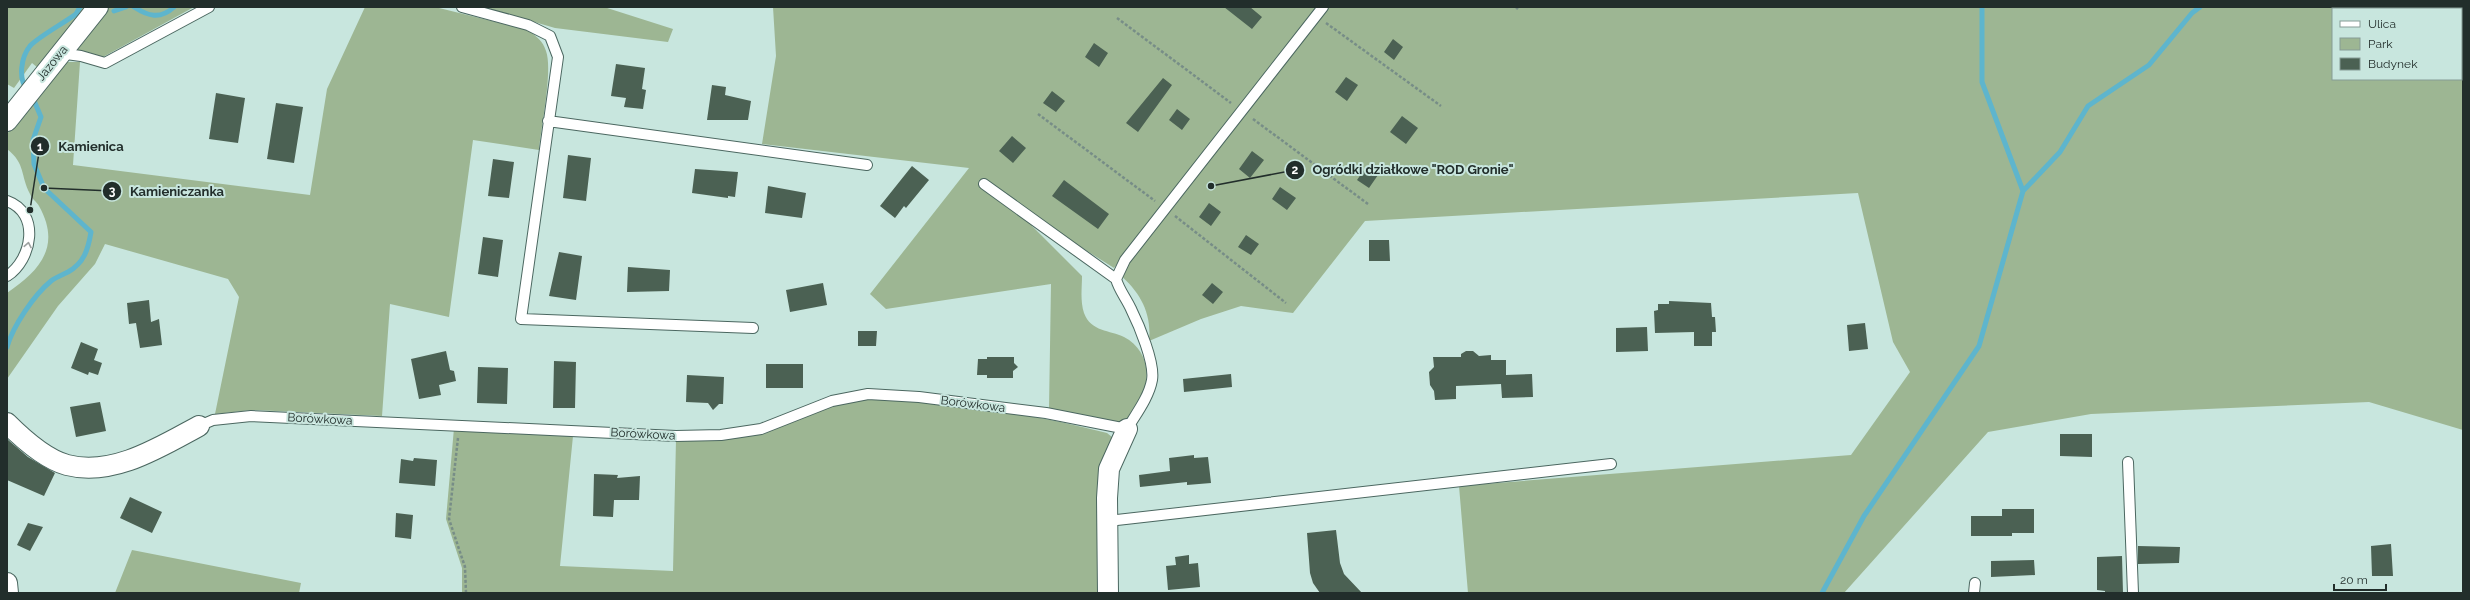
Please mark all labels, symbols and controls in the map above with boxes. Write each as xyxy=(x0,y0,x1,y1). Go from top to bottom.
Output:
legend xyxy=(2332,8,2462,80)
text: Ulica xyxy=(2368,17,2396,31)
text: Park xyxy=(2368,37,2393,51)
street label: Jazowa xyxy=(34,43,70,83)
text: Budynek xyxy=(2368,57,2418,71)
callout: Kamienica xyxy=(30,134,132,159)
text: Kamienica xyxy=(58,139,124,154)
text: 1 xyxy=(37,140,43,154)
callout: Ogródki działkowe "ROD Gronie" xyxy=(1285,157,1522,182)
text: Ogródki działkowe "ROD Gronie" xyxy=(1313,162,1514,177)
text: 2 xyxy=(1292,163,1299,177)
callout: Kamieniczanka xyxy=(102,179,233,204)
text: 3 xyxy=(109,184,116,198)
text: Kamieniczanka xyxy=(130,184,225,199)
one-way arrow xyxy=(23,242,32,248)
street label: Borówkowa xyxy=(940,393,1006,415)
street label: Borówkowa xyxy=(287,410,353,428)
street label: Borówkowa xyxy=(610,425,676,443)
scale bar xyxy=(2334,566,2386,592)
text: 20 m xyxy=(2340,573,2368,587)

